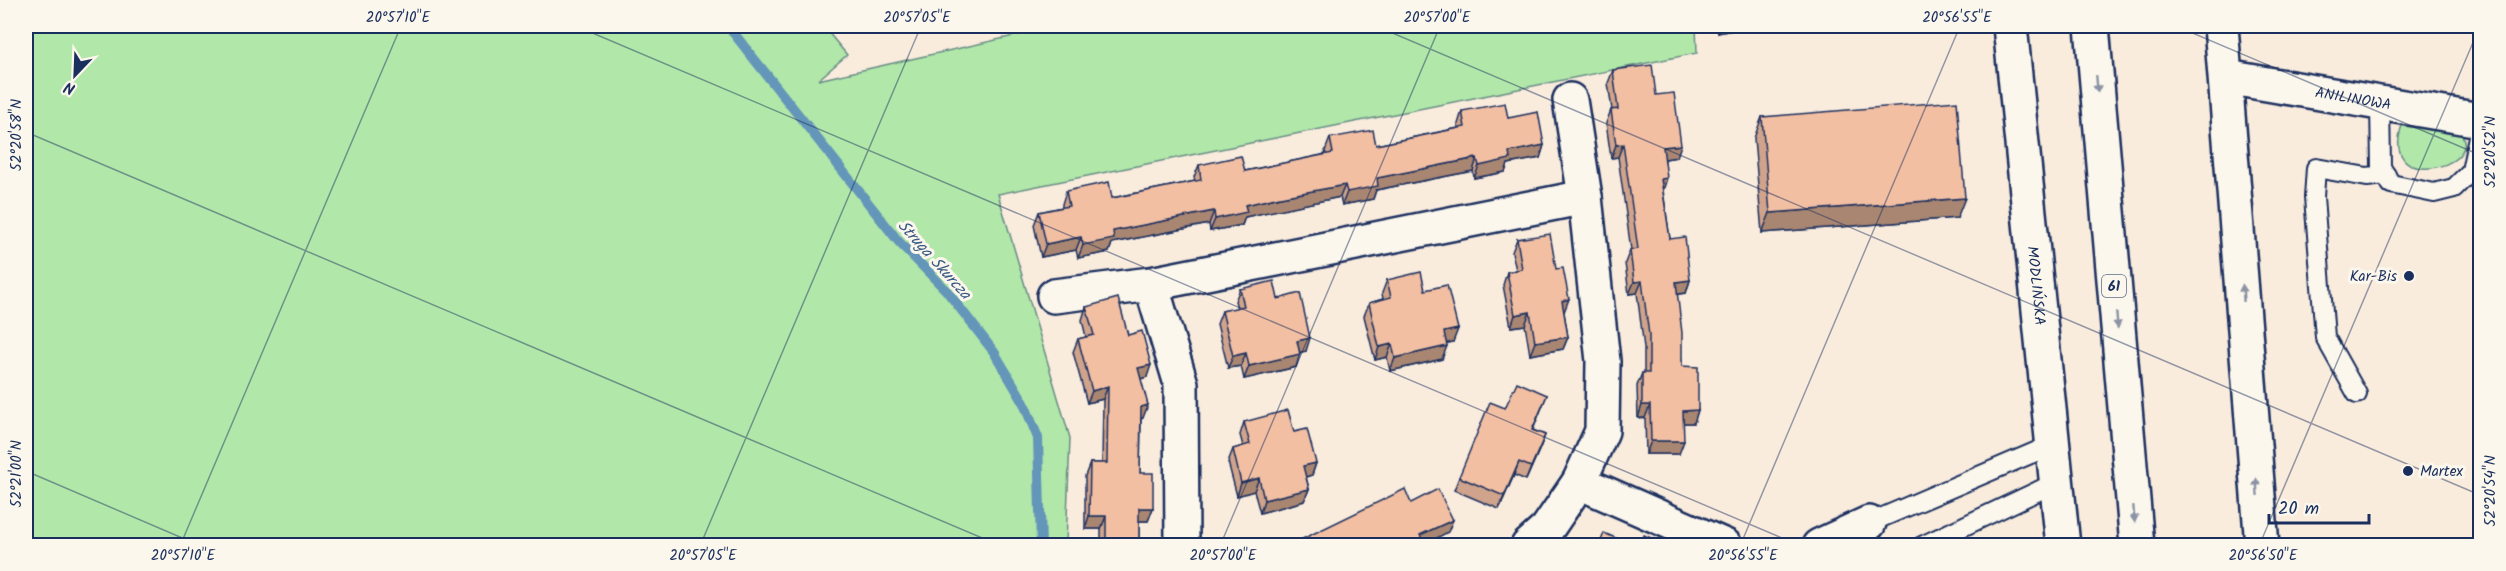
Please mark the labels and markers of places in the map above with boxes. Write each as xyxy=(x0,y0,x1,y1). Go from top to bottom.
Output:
place label: Kar-Bis xyxy=(2350,265,2398,289)
marker: Kar-Bis xyxy=(2402,269,2416,283)
place label: Martex xyxy=(2420,460,2463,484)
marker: Martex xyxy=(2401,464,2415,478)

